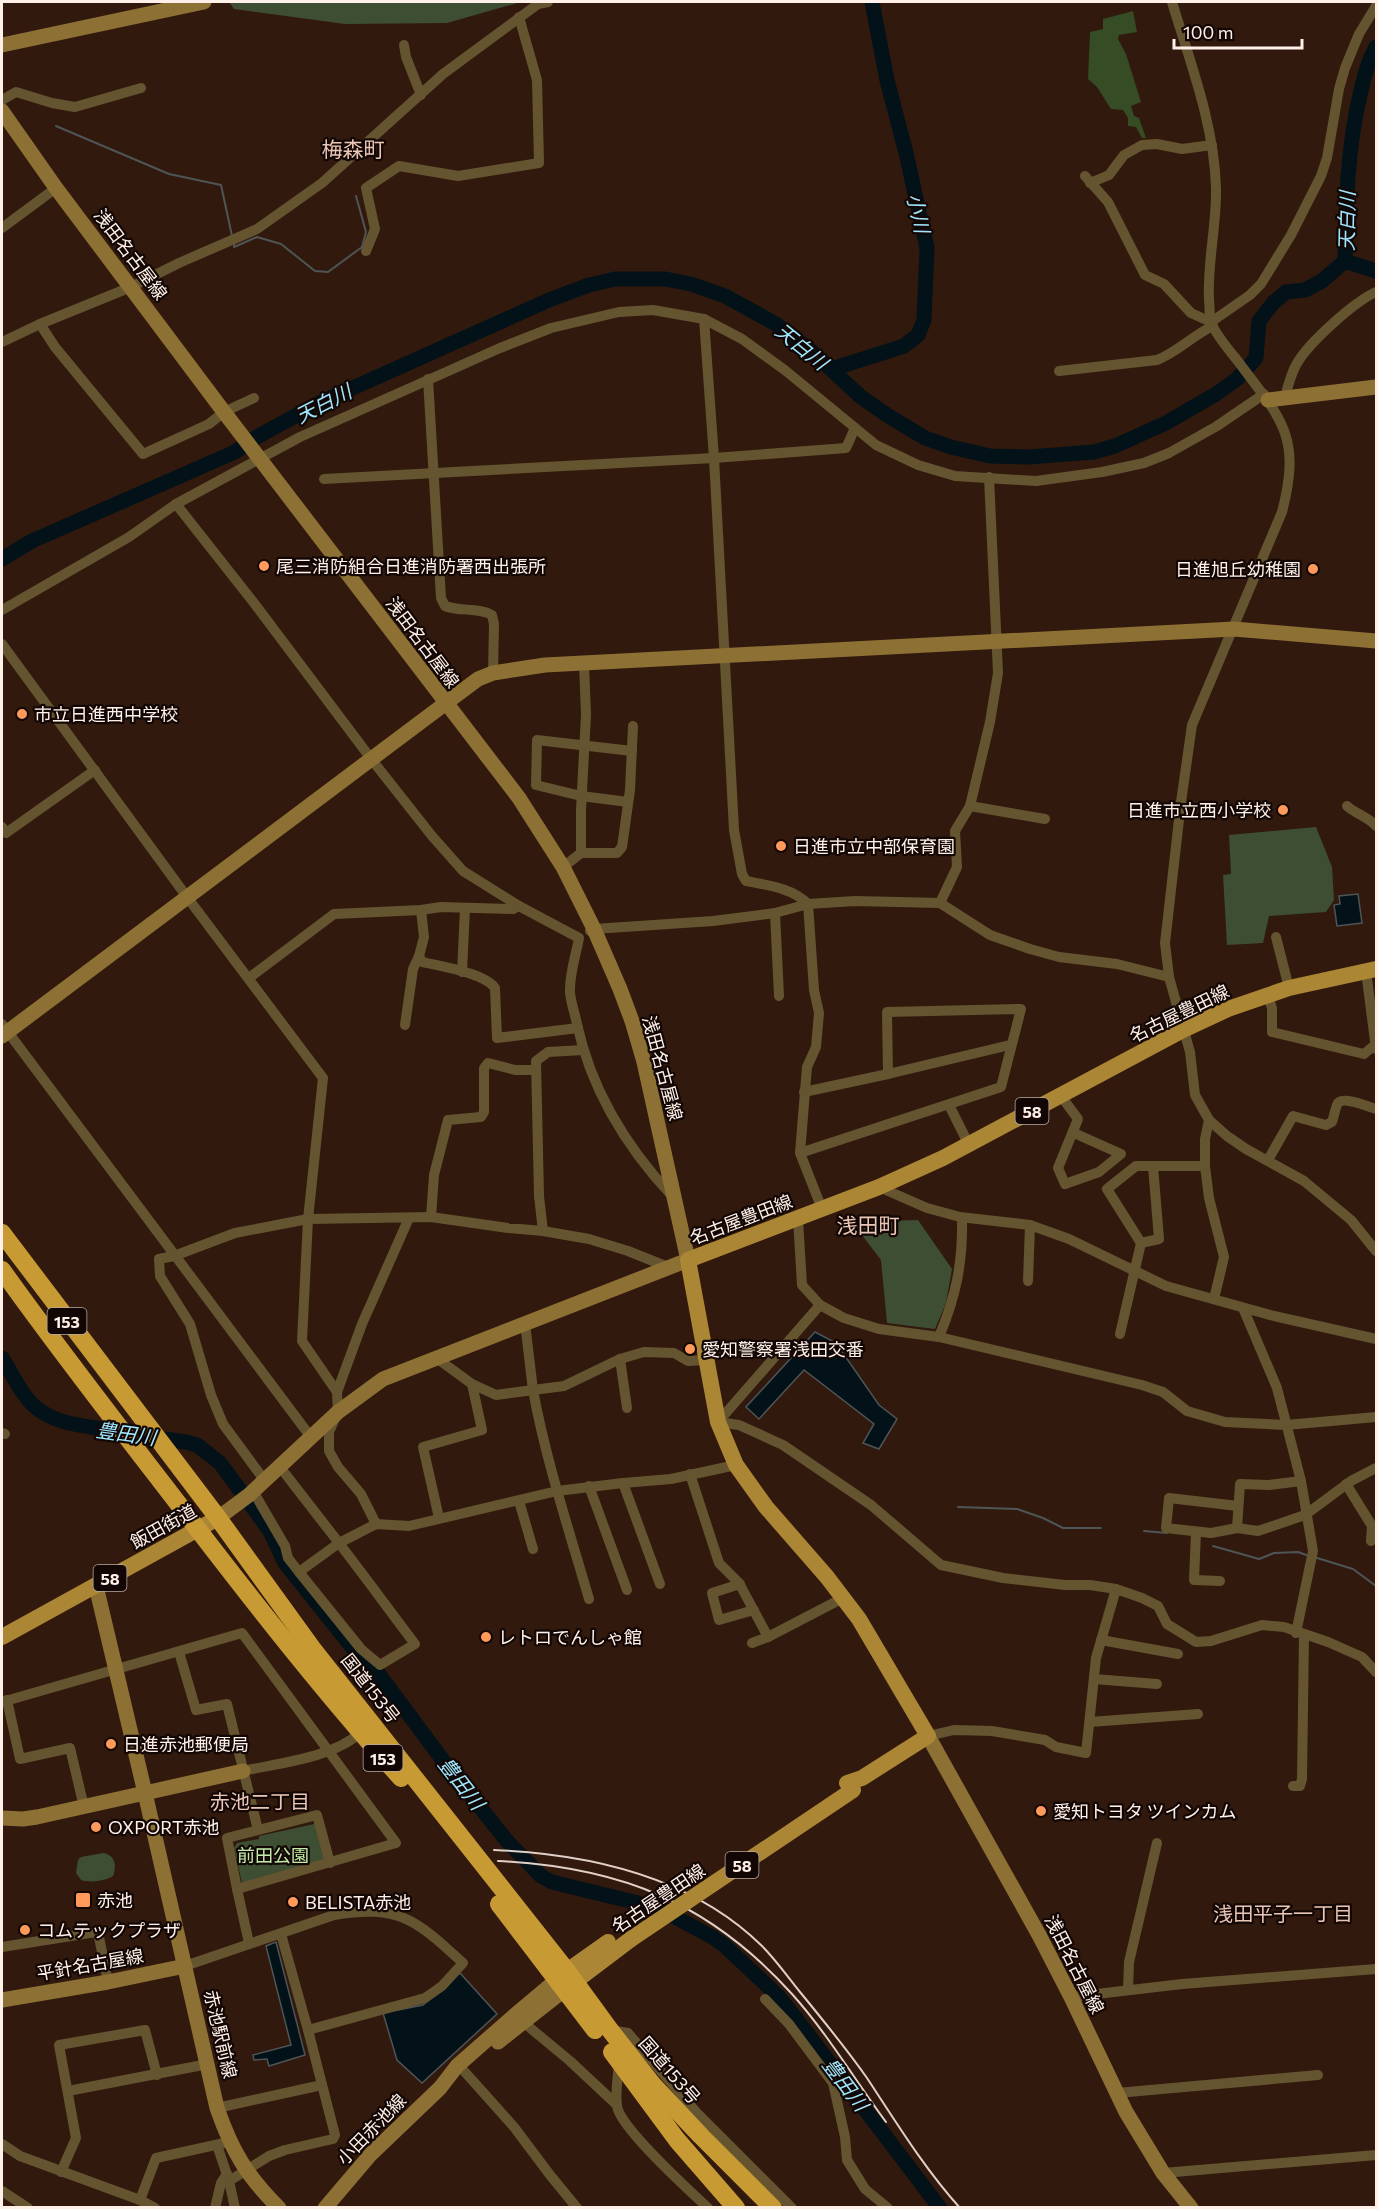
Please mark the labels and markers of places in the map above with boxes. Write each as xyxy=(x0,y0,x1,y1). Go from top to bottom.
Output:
place label: 尾三消防組合日進消防署西出張所 xyxy=(276,555,546,577)
place label: 日進旭丘幼稚園 xyxy=(1175,558,1301,580)
marker: 尾三消防組合日進消防署西出張所 xyxy=(257,559,271,573)
marker: 日進旭丘幼稚園 xyxy=(1306,562,1320,576)
place label: 市立日進西中学校 xyxy=(34,703,178,725)
marker: 市立日進西中学校 xyxy=(15,707,29,721)
place label: 日進市立西小学校 xyxy=(1127,799,1271,821)
marker: 日進市立西小学校 xyxy=(1276,803,1290,817)
place label: 日進市立中部保育園 xyxy=(793,835,955,857)
marker: 日進市立中部保育園 xyxy=(774,839,788,853)
place label: 愛知警察署浅田交番 xyxy=(702,1338,864,1360)
marker: 愛知警察署浅田交番 xyxy=(683,1342,697,1356)
place label: レトロでんしゃ館 xyxy=(498,1626,642,1648)
marker: レトロでんしゃ館 xyxy=(479,1630,493,1644)
place label: 日進赤池郵便局 xyxy=(123,1733,249,1755)
marker: 日進赤池郵便局 xyxy=(104,1737,118,1751)
place label: 愛知トヨタ ツインカム xyxy=(1053,1800,1236,1822)
marker: 愛知トヨタ ツインカム xyxy=(1034,1804,1048,1818)
place label: OXPORT赤池 xyxy=(108,1816,220,1838)
marker: OXPORT赤池 xyxy=(89,1820,103,1834)
place label: 赤池 xyxy=(97,1889,133,1911)
marker: 赤池 xyxy=(74,1891,92,1909)
place label: BELISTA赤池 xyxy=(305,1891,411,1913)
marker: BELISTA赤池 xyxy=(286,1895,300,1909)
place label: コムテックプラザ xyxy=(37,1919,181,1941)
marker: コムテックプラザ xyxy=(18,1923,32,1937)

